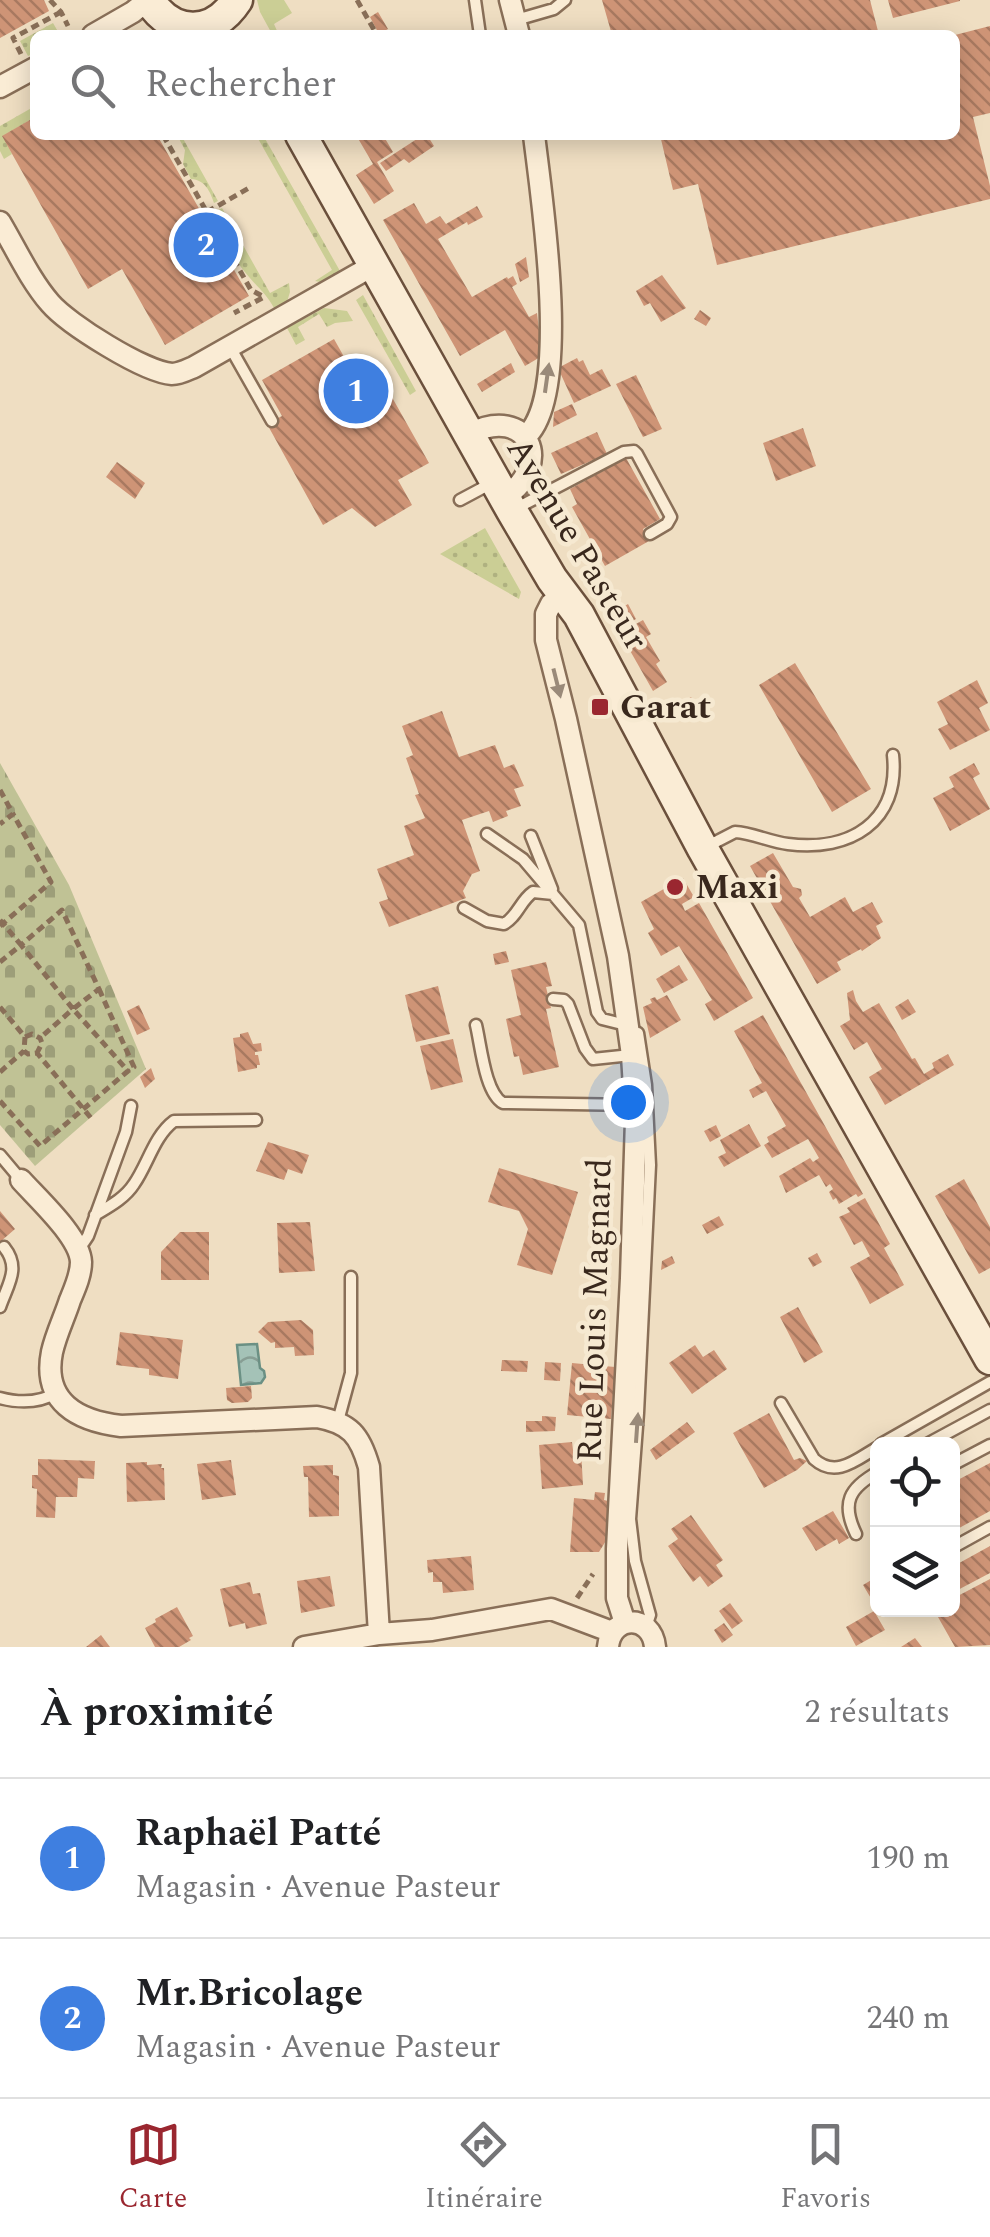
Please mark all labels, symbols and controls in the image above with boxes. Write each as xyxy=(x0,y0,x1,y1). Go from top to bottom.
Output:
search box xyxy=(30,30,960,140)
text: Rechercher xyxy=(145,56,336,114)
icon: search xyxy=(65,58,120,113)
pin: 2 xyxy=(174,208,238,282)
pin: 1 xyxy=(324,354,388,428)
one-way arrow xyxy=(540,361,556,393)
street label: Avenue Pasteur xyxy=(492,427,662,661)
one-way arrow xyxy=(550,668,565,699)
place label: Garat xyxy=(620,681,711,734)
marker: Garat xyxy=(589,696,611,718)
place label: Maxi xyxy=(695,861,779,914)
marker: Maxi xyxy=(664,876,686,898)
your location xyxy=(603,1077,654,1128)
street label: Rue Louis Magnard xyxy=(563,1157,627,1463)
one-way arrow xyxy=(629,1412,645,1444)
map controls xyxy=(870,1437,960,1617)
button: locate xyxy=(870,1437,960,1527)
button: layers xyxy=(870,1527,960,1617)
text: À proximité xyxy=(40,1681,273,1744)
text: 2 résultats xyxy=(804,1688,950,1737)
text: Raphaël Patté xyxy=(135,1805,381,1863)
text: 1 xyxy=(64,1834,81,1883)
text: 190 m xyxy=(866,1834,950,1883)
text: Magasin · Avenue Pasteur xyxy=(135,1863,500,1912)
text: Mr.Bricolage xyxy=(135,1965,363,2023)
text: 2 xyxy=(64,1994,81,2043)
text: 240 m xyxy=(866,1994,950,2043)
text: Magasin · Avenue Pasteur xyxy=(135,2023,500,2072)
tab: Carte xyxy=(119,2117,187,2220)
tab: Itinéraire xyxy=(425,2117,543,2220)
tab: Favoris xyxy=(780,2117,871,2220)

